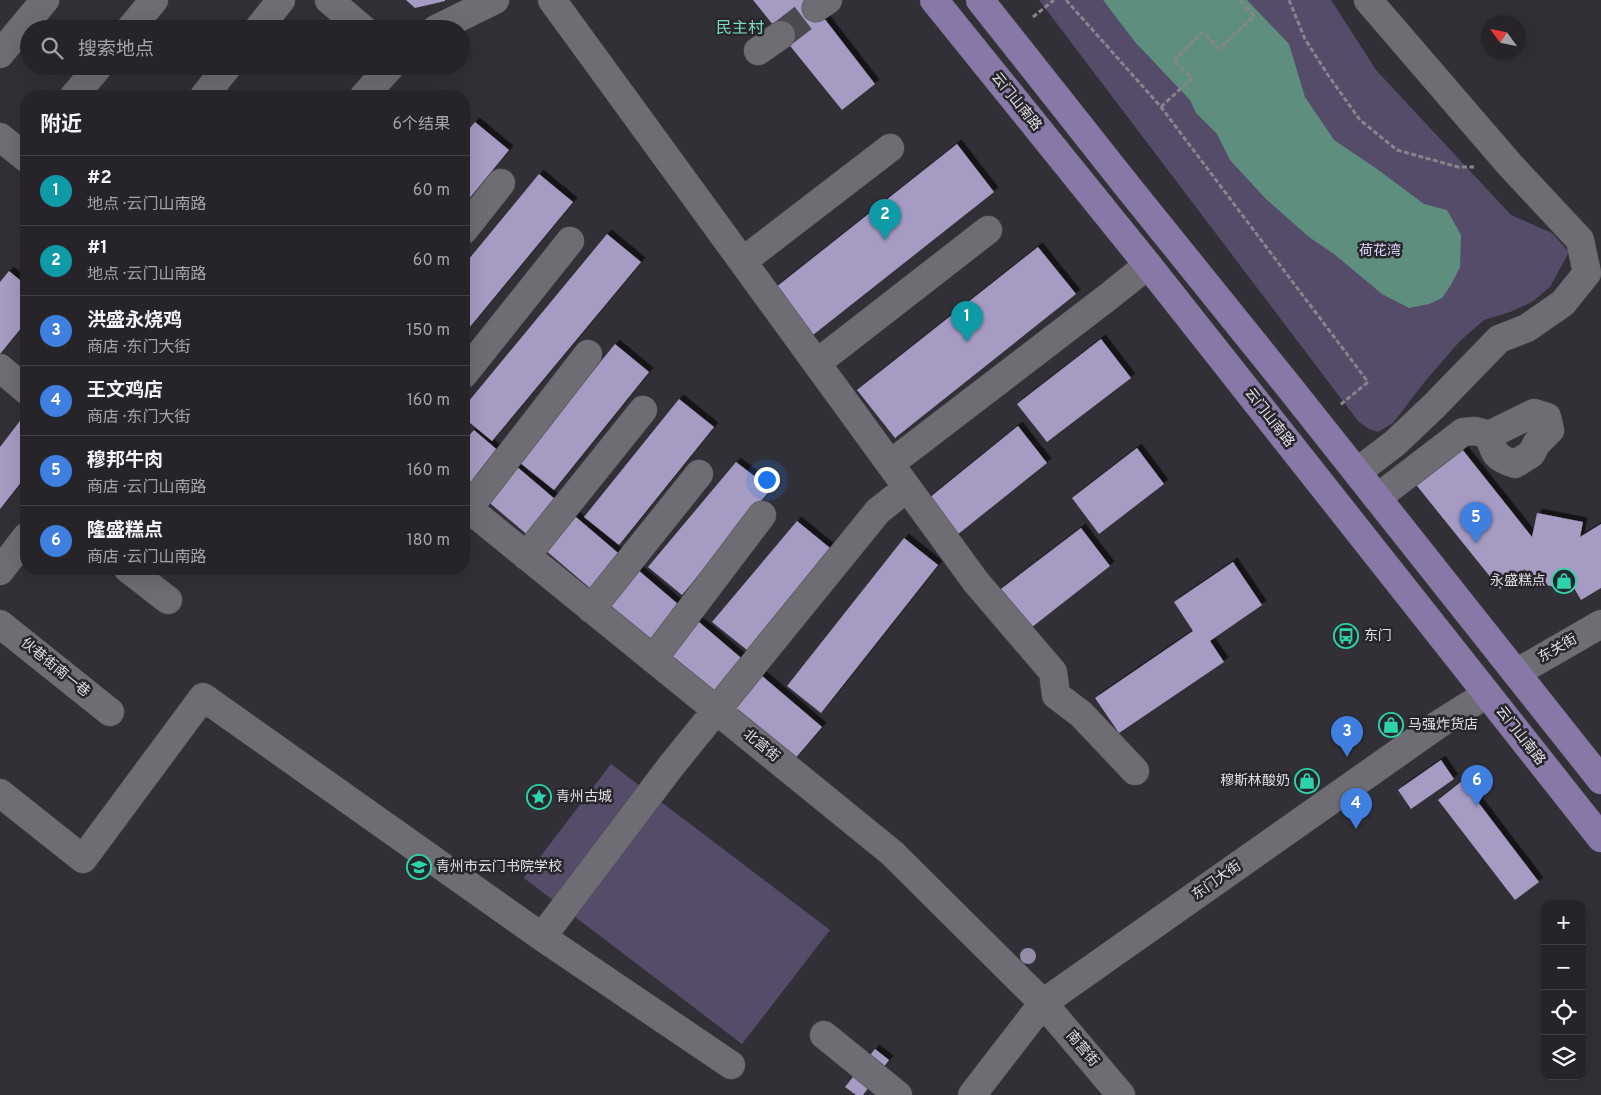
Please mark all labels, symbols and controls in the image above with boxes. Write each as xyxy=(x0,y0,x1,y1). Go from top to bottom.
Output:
north arrow xyxy=(1481,15,1526,60)
district label: 民主村 xyxy=(716,19,764,39)
search box xyxy=(20,20,470,75)
icon: search xyxy=(38,34,66,62)
text: 搜索地点 xyxy=(78,38,154,62)
street label: 云门山南路 xyxy=(987,69,1045,135)
text: 附近 xyxy=(40,112,82,139)
text: 6个结果 xyxy=(392,115,450,135)
text: #2 xyxy=(87,166,112,190)
text: 1 xyxy=(53,181,59,201)
text: 60 m xyxy=(413,181,450,201)
text: 地点 · 云门山南路 xyxy=(87,195,207,215)
pin: 2 xyxy=(869,199,901,240)
text: #1 xyxy=(87,236,108,260)
park label: 荷花湾 xyxy=(1359,243,1401,260)
text: 2 xyxy=(51,251,61,271)
text: 60 m xyxy=(413,251,450,271)
text: 地点 · 云门山南路 xyxy=(87,265,207,285)
pin: 1 xyxy=(951,301,983,342)
text: 洪盛永烧鸡 xyxy=(87,309,182,333)
text: 3 xyxy=(51,321,61,341)
text: 150 m xyxy=(407,321,450,341)
text: 商店 · 东门大街 xyxy=(87,338,191,358)
text: 王文鸡店 xyxy=(87,379,163,403)
street label: 云门山南路 xyxy=(1241,385,1297,451)
text: 4 xyxy=(51,391,61,411)
text: 160 m xyxy=(407,391,450,411)
text: 商店 · 东门大街 xyxy=(87,408,191,428)
text: 穆邦牛肉 xyxy=(87,449,163,473)
text: 5 xyxy=(51,461,61,481)
text: 160 m xyxy=(407,461,450,481)
your location xyxy=(754,467,780,493)
text: 商店 · 云门山南路 xyxy=(87,478,207,498)
pin: 5 xyxy=(1460,502,1492,543)
text: 隆盛糕点 xyxy=(87,519,163,543)
text: 6 xyxy=(51,531,61,551)
text: 180 m xyxy=(407,531,450,551)
text: 商店 · 云门山南路 xyxy=(87,548,207,568)
shop icon: 永盛糕点 xyxy=(1551,568,1577,594)
place label: 永盛糕点 xyxy=(1490,572,1546,590)
bus stop icon: 东门 xyxy=(1333,623,1359,649)
place label: 东门 xyxy=(1364,628,1392,645)
street label: 东关街 xyxy=(1536,631,1580,667)
street label: 伙巷街南一巷 xyxy=(17,634,94,701)
street label: 云门山南路 xyxy=(1492,703,1548,769)
shop icon: 马强炸货店 xyxy=(1378,712,1404,738)
pin: 3 xyxy=(1331,716,1363,757)
place label: 马强炸货店 xyxy=(1408,716,1478,734)
street label: 北营街 xyxy=(739,725,783,766)
pin: 6 xyxy=(1461,765,1493,806)
shop icon: 穆斯林酸奶 xyxy=(1294,768,1320,794)
place label: 穆斯林酸奶 xyxy=(1220,772,1290,790)
place icon: 青州古城 xyxy=(526,784,552,810)
place label: 青州古城 xyxy=(556,788,612,806)
pin: 4 xyxy=(1340,788,1372,829)
school or university icon: 青州市云门书院学校 xyxy=(406,854,432,880)
place label: 青州市云门书院学校 xyxy=(436,858,562,876)
street label: 东门大街 xyxy=(1189,858,1245,904)
map controls xyxy=(1541,900,1586,1080)
button: + xyxy=(1541,900,1586,945)
button: − xyxy=(1541,945,1586,990)
button: locate xyxy=(1541,990,1586,1035)
street label: 南营街 xyxy=(1062,1027,1102,1071)
button: layers xyxy=(1541,1035,1586,1080)

